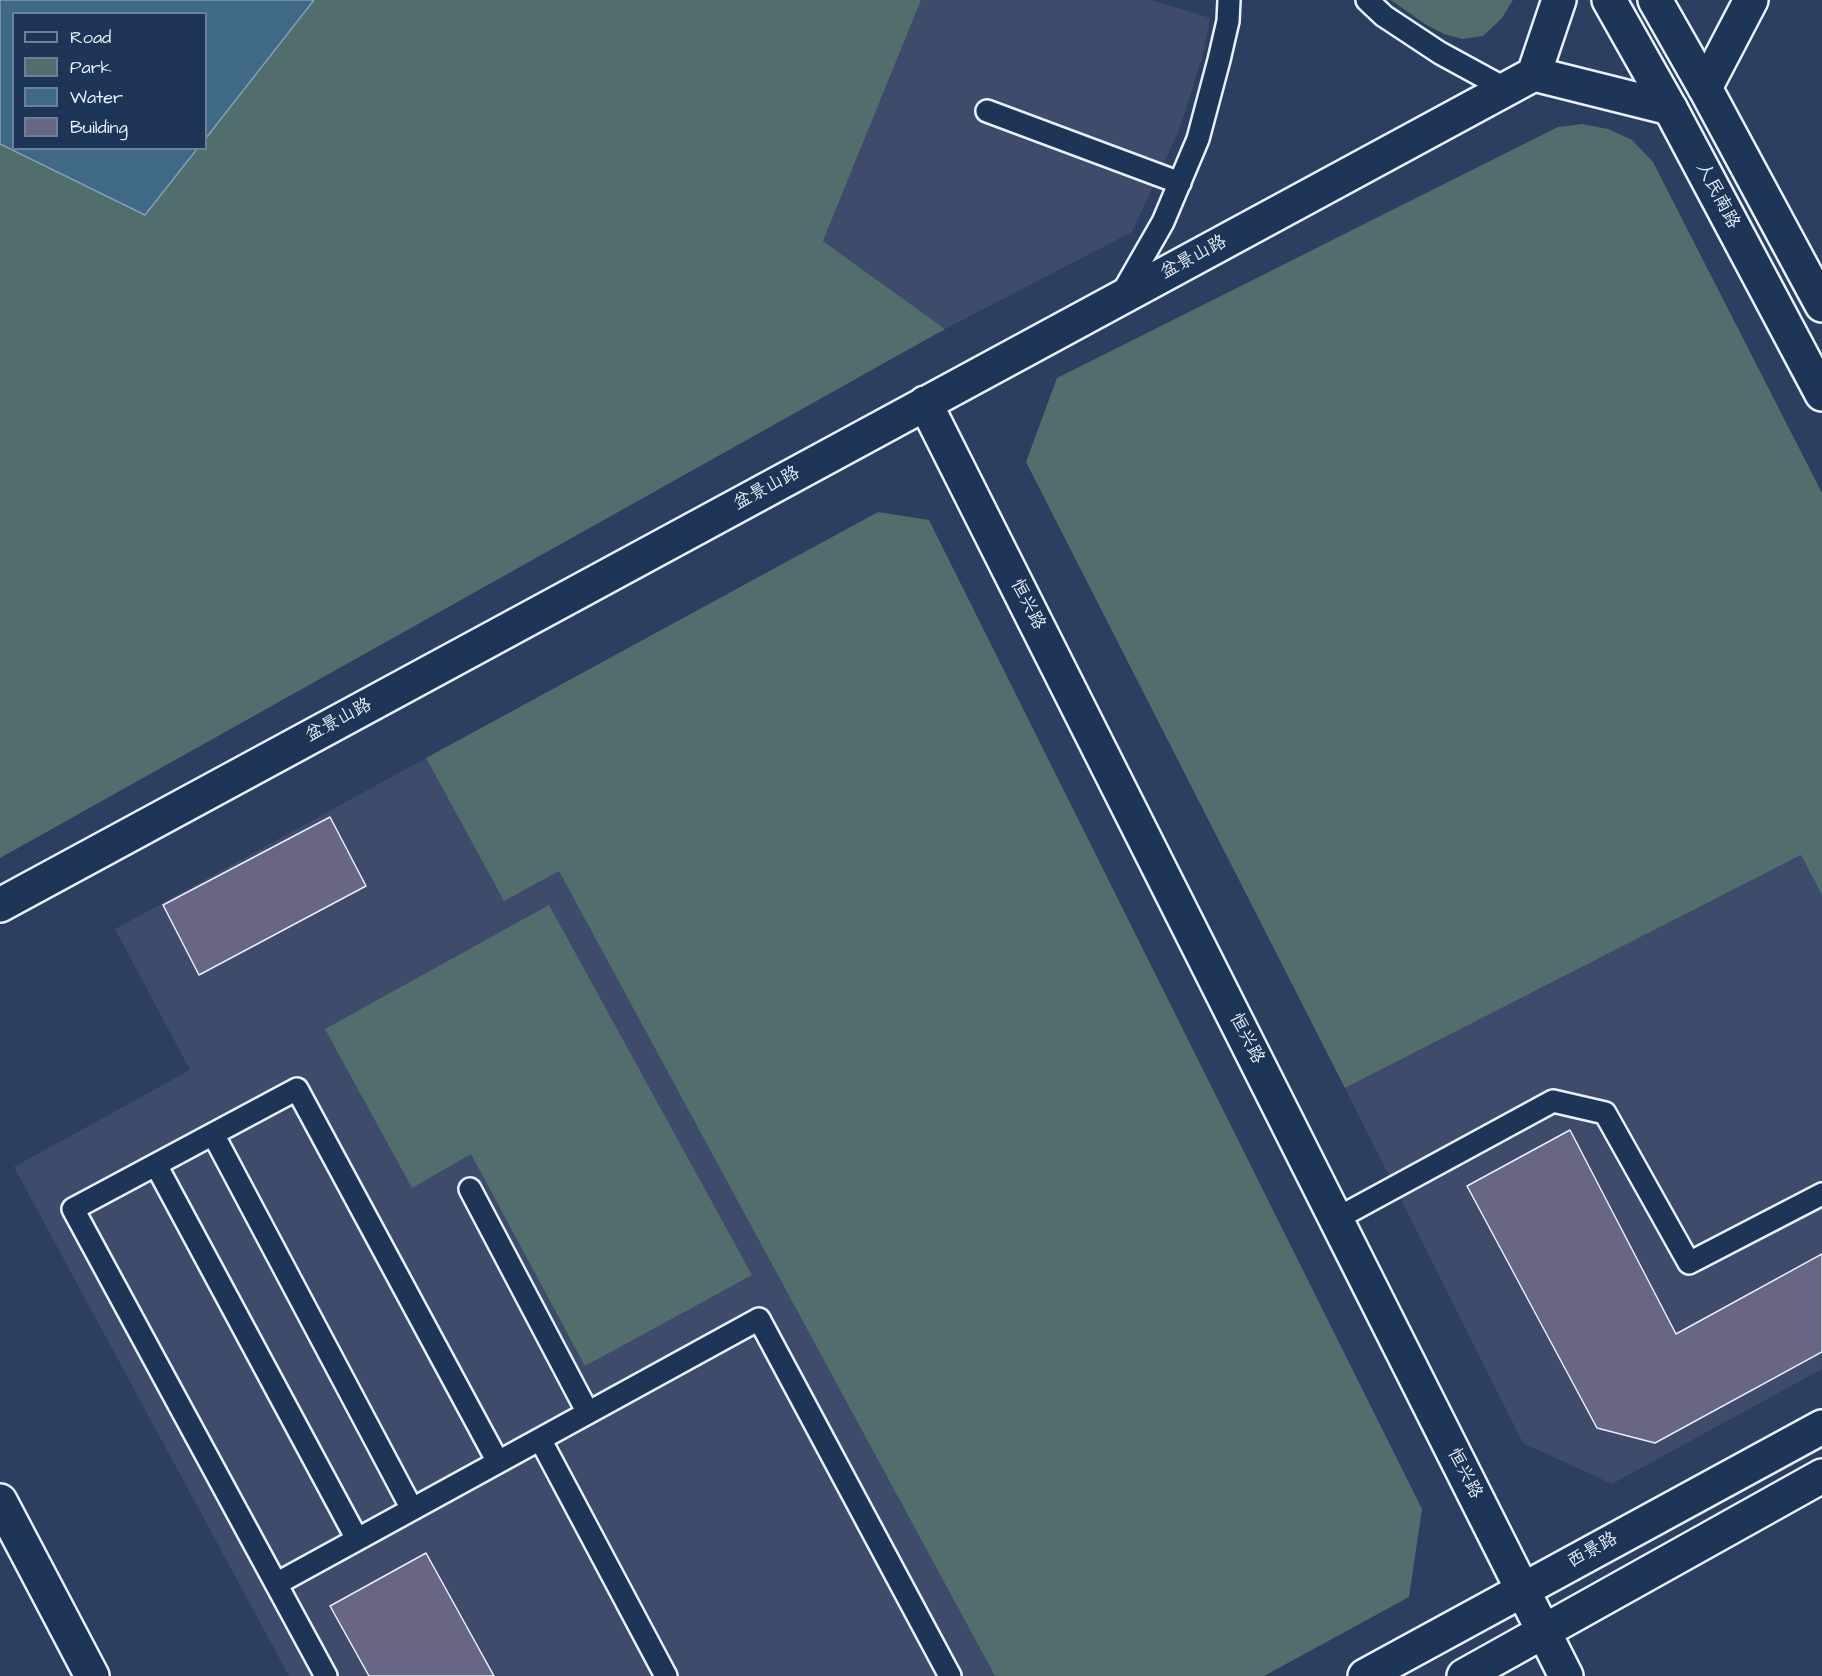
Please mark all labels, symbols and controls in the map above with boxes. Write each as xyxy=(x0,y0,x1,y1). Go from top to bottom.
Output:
legend xyxy=(12,12,207,150)
text: Road xyxy=(70,25,111,50)
text: Park xyxy=(70,55,112,80)
text: Water xyxy=(70,85,123,110)
text: Building xyxy=(70,115,128,140)
street label: 人民南路 xyxy=(1691,159,1743,233)
street label: 盆景山路 xyxy=(1157,232,1231,284)
street label: 盆景山路 xyxy=(730,463,804,515)
street label: 恒兴路 xyxy=(1005,576,1049,634)
street label: 盆景山路 xyxy=(302,695,376,747)
street label: 恒兴路 xyxy=(1224,1010,1268,1068)
street label: 恒兴路 xyxy=(1442,1445,1486,1503)
street label: 西景路 xyxy=(1564,1528,1622,1574)

